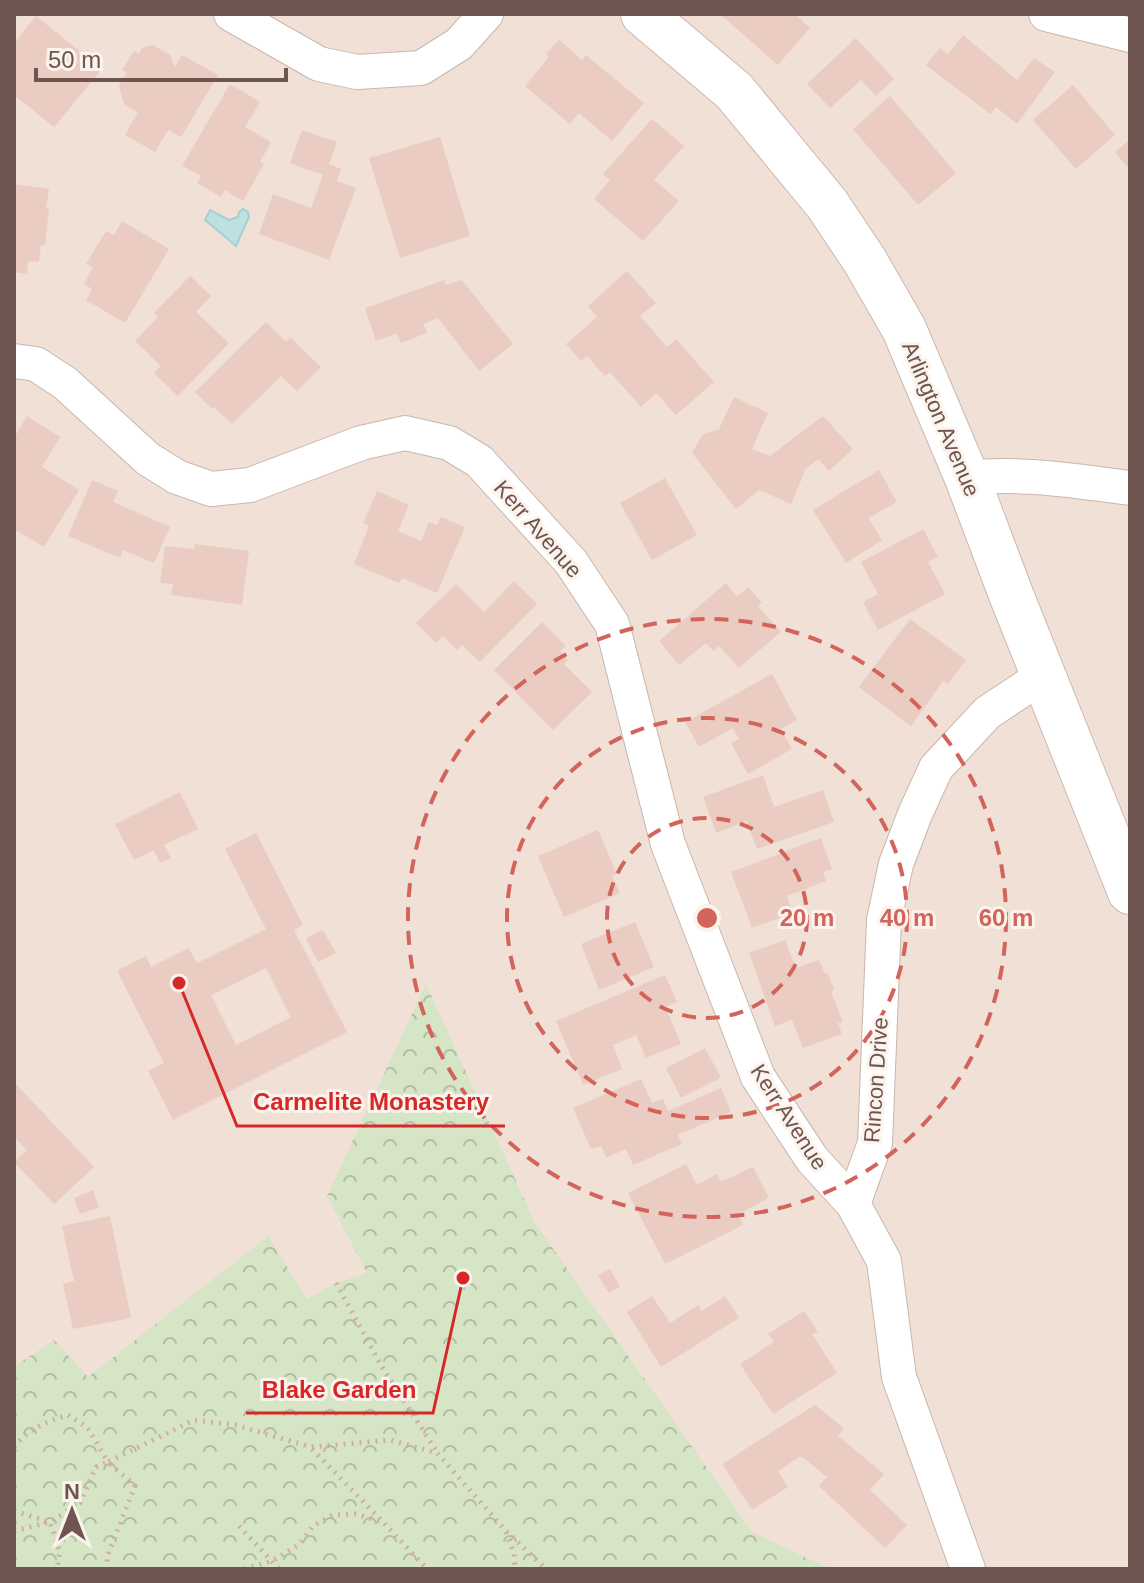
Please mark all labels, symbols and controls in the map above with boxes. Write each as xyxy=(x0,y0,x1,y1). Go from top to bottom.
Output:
scale bar xyxy=(36,32,286,82)
text: 50 m xyxy=(48,46,101,73)
street label: Arlington Avenue xyxy=(897,338,985,500)
street label: Kerr Avenue xyxy=(489,475,587,583)
centre of rings xyxy=(693,904,721,932)
text: 20 m xyxy=(780,904,834,931)
text: 40 m xyxy=(880,904,934,931)
text: 60 m xyxy=(979,904,1033,931)
street label: Rincon Drive xyxy=(859,1016,893,1144)
street label: Kerr Avenue xyxy=(746,1060,832,1174)
callout: Carmelite Monastery xyxy=(237,1078,505,1126)
text: Carmelite Monastery xyxy=(253,1088,490,1115)
callout: Blake Garden xyxy=(246,1365,433,1413)
text: Blake Garden xyxy=(262,1376,416,1403)
north arrow xyxy=(32,1471,112,1551)
text: N xyxy=(64,1479,80,1504)

